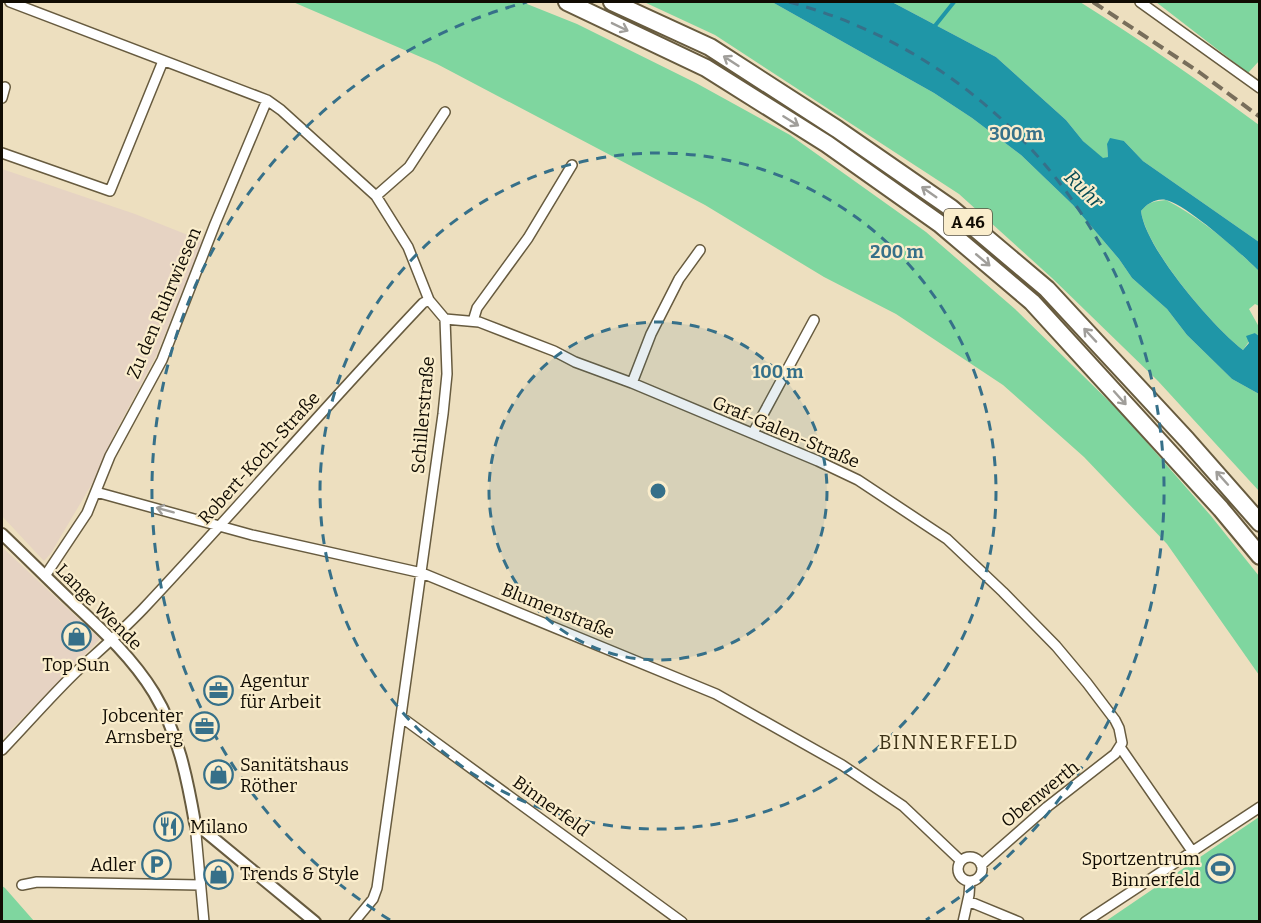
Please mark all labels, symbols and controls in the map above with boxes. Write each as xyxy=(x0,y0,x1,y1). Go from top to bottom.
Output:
one-way arrow xyxy=(611,21,629,33)
one-way arrow xyxy=(723,54,740,66)
one-way arrow xyxy=(782,115,799,127)
text: 300 m xyxy=(989,123,1043,145)
water label: Ruhr xyxy=(1060,165,1109,214)
one-way arrow xyxy=(921,186,937,198)
road number: A 46 xyxy=(944,209,992,235)
street label: Zu den Ruhrwiesen xyxy=(122,223,206,382)
text: 200 m xyxy=(870,241,924,263)
one-way arrow xyxy=(975,253,991,266)
one-way arrow xyxy=(1083,328,1097,343)
street label: Schillerstraße xyxy=(407,355,439,475)
text: 100 m xyxy=(752,361,804,383)
street label: Robert-Koch-Straße xyxy=(194,387,324,529)
one-way arrow xyxy=(1112,390,1126,405)
street label: Graf-Galen-Straße xyxy=(709,391,863,473)
one-way arrow xyxy=(1215,471,1229,486)
centre of rings xyxy=(648,481,668,501)
one-way arrow xyxy=(155,504,174,515)
street label: Lange Wende xyxy=(51,559,147,655)
street label: Blumenstraße xyxy=(498,578,618,644)
shop icon: Top Sun xyxy=(60,620,92,652)
place label: Top Sun xyxy=(42,654,110,676)
place label: Agentur für Arbeit xyxy=(240,670,322,713)
office icon: Agentur für Arbeit xyxy=(203,675,235,707)
place label: Jobcenter Arnsberg xyxy=(101,705,183,748)
office icon: Jobcenter Arnsberg xyxy=(188,710,220,742)
district label: BINNERFELD xyxy=(879,730,1019,754)
place label: Sanitätshaus Röther xyxy=(240,754,349,797)
street label: Obenwerth xyxy=(997,756,1083,832)
shop icon: Sanitätshaus Röther xyxy=(203,759,235,791)
street label: Binnerfeld xyxy=(509,771,594,841)
restaurant icon: Milano xyxy=(153,811,185,843)
place label: Milano xyxy=(190,816,248,838)
place label: Sportzentrum Binnerfeld xyxy=(1082,848,1200,891)
parking icon: Adler xyxy=(141,849,173,881)
sports icon: Sportzentrum Binnerfeld xyxy=(1205,853,1237,885)
place label: Adler xyxy=(90,854,136,876)
shop icon: Trends & Style xyxy=(203,858,235,890)
place label: Trends & Style xyxy=(240,863,359,885)

